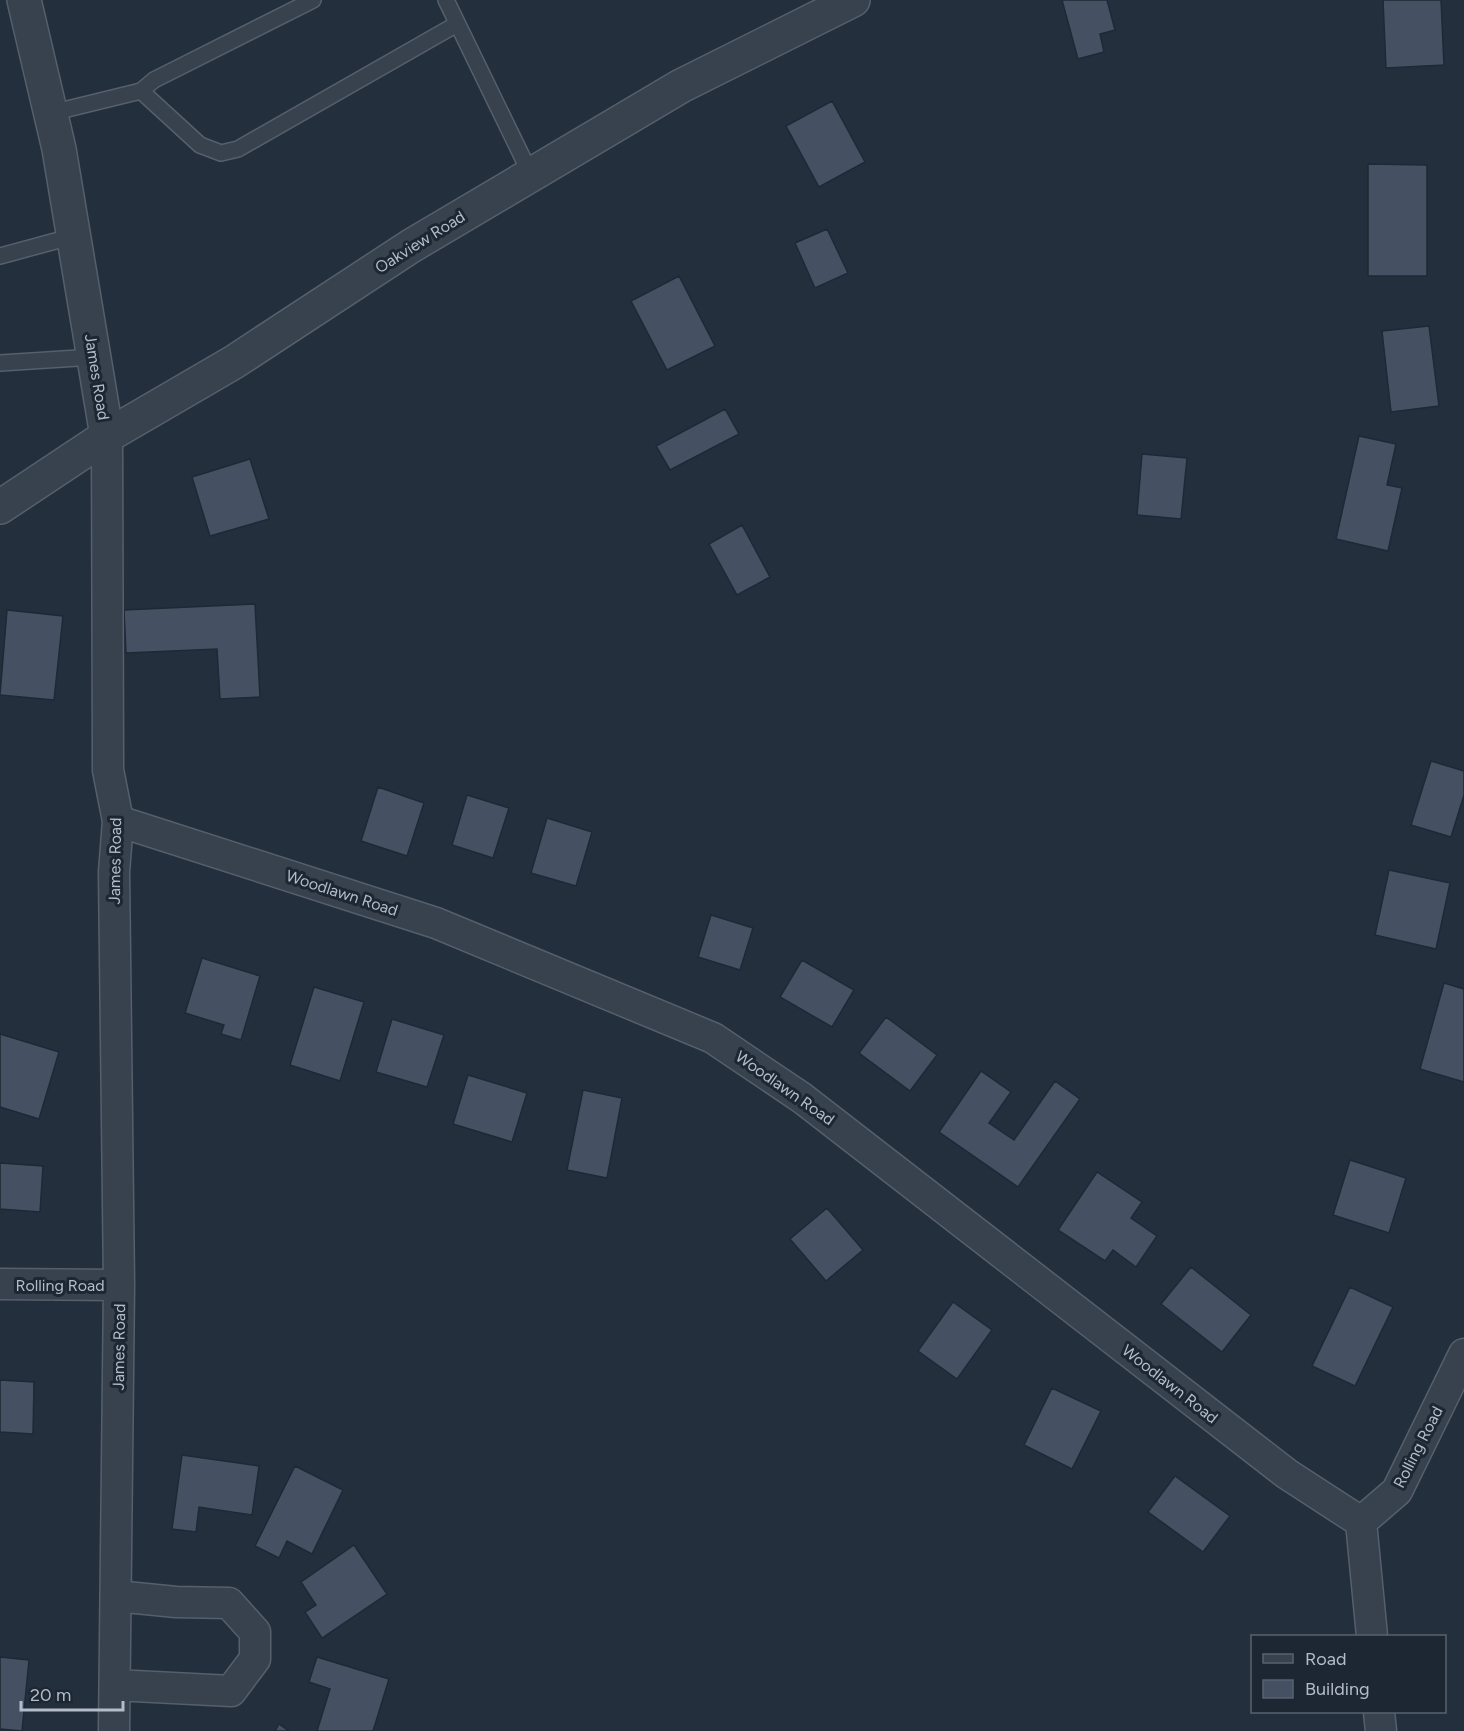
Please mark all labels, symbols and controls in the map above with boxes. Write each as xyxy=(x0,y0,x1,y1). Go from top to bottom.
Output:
street label: Oakview Road xyxy=(372,207,468,277)
street label: James Road xyxy=(81,333,113,421)
street label: James Road xyxy=(105,817,125,905)
street label: Woodlawn Road xyxy=(284,866,400,920)
street label: Woodlawn Road xyxy=(732,1047,838,1129)
street label: Rolling Road xyxy=(15,1276,105,1295)
street label: James Road xyxy=(109,1303,129,1391)
street label: Woodlawn Road xyxy=(1118,1341,1222,1427)
street label: Rolling Road xyxy=(1389,1403,1447,1491)
legend xyxy=(1251,1635,1446,1713)
text: Road xyxy=(1305,1648,1346,1670)
scale bar xyxy=(21,1674,123,1712)
text: Building xyxy=(1305,1678,1370,1700)
text: 20 m xyxy=(30,1684,71,1706)

